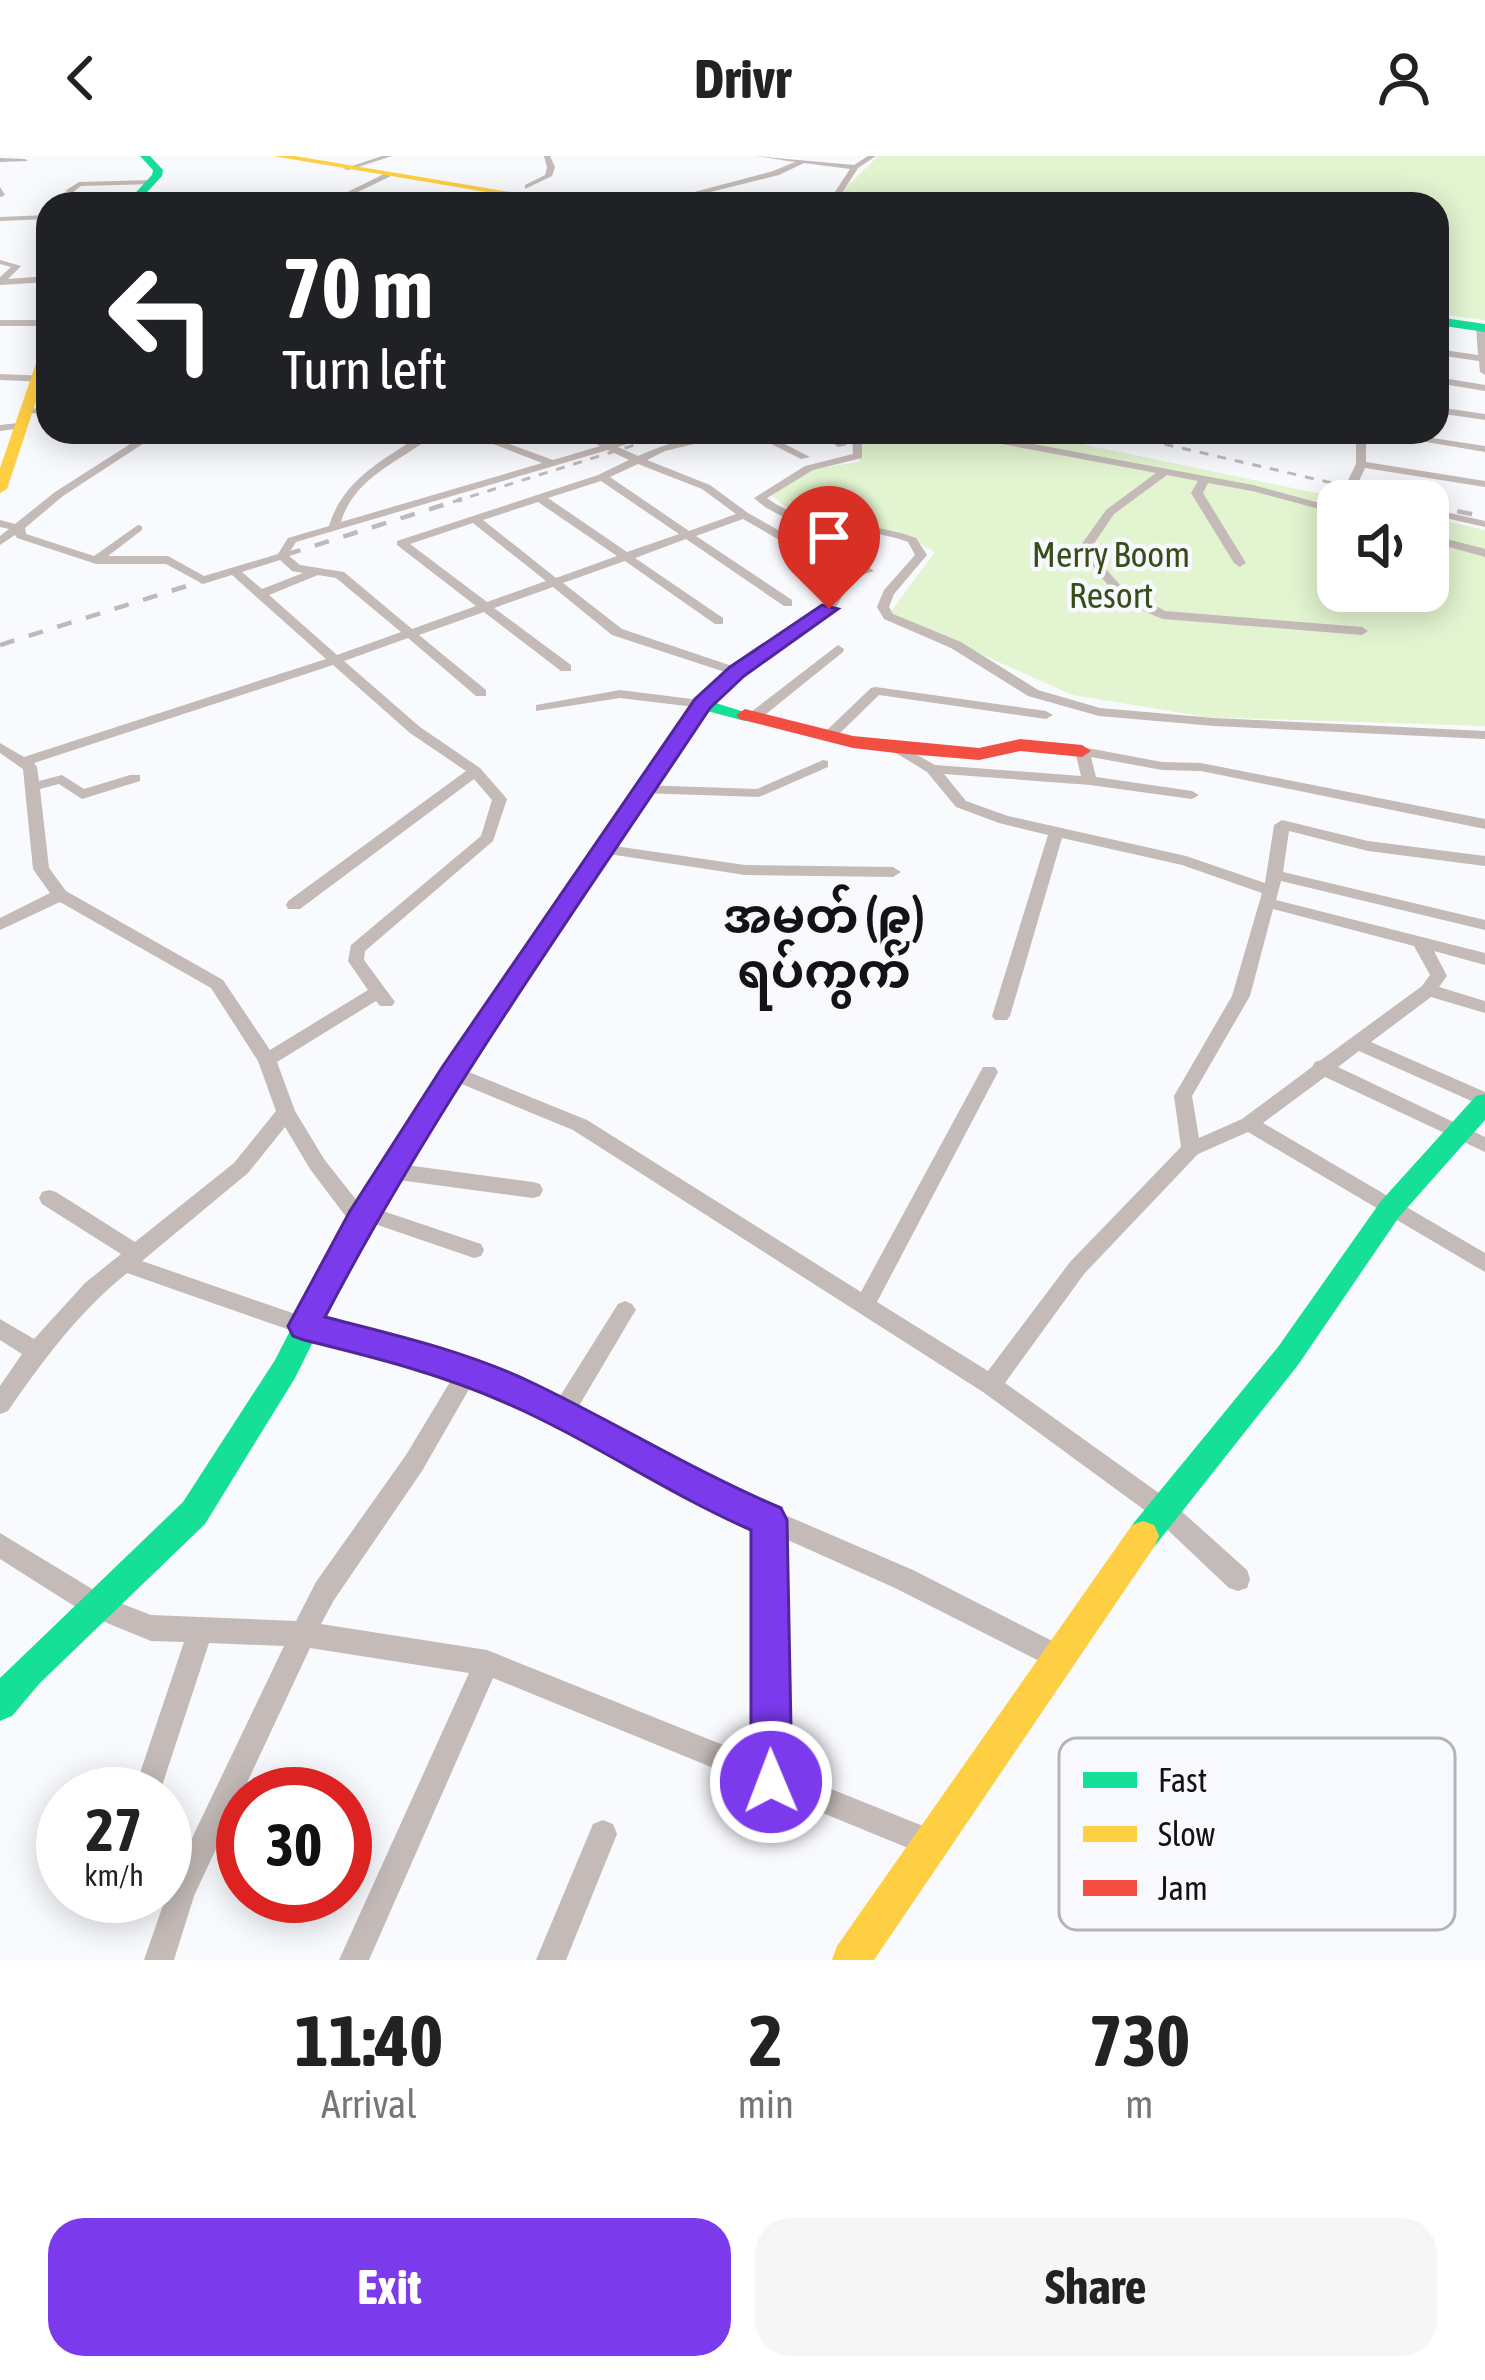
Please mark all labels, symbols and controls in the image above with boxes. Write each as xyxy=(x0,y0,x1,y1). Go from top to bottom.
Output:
icon: back xyxy=(48,45,114,111)
icon: person xyxy=(1371,45,1437,111)
text: Drivr xyxy=(694,48,791,109)
icon: left xyxy=(84,240,240,396)
text: 70 m xyxy=(282,240,433,336)
text: Turn left xyxy=(282,339,447,400)
map controls xyxy=(1317,480,1449,612)
button: sound xyxy=(1317,480,1449,612)
pin xyxy=(778,486,880,609)
icon: arrive xyxy=(796,504,862,570)
park label: Merry Boom Resort xyxy=(1032,533,1190,616)
district label: အမှတ် (၉) ရပ်ကွက် xyxy=(723,884,925,1011)
position arrow xyxy=(708,1719,834,1845)
legend xyxy=(1059,1738,1455,1930)
text: Fast xyxy=(1158,1761,1207,1799)
speed limit sign: 30 xyxy=(216,1767,372,1923)
text: 27 xyxy=(86,1795,142,1864)
text: Slow xyxy=(1158,1815,1215,1853)
text: km/h xyxy=(84,1858,144,1892)
text: Jam xyxy=(1158,1869,1208,1907)
text: 11:40 xyxy=(295,1999,443,2081)
text: 2 xyxy=(749,1999,783,2081)
text: 730 xyxy=(1089,1999,1190,2081)
text: Arrival xyxy=(321,2082,417,2126)
text: min xyxy=(738,2082,794,2126)
text: m xyxy=(1125,2082,1153,2126)
button: Exit xyxy=(48,2218,731,2356)
button: Share xyxy=(755,2218,1437,2356)

